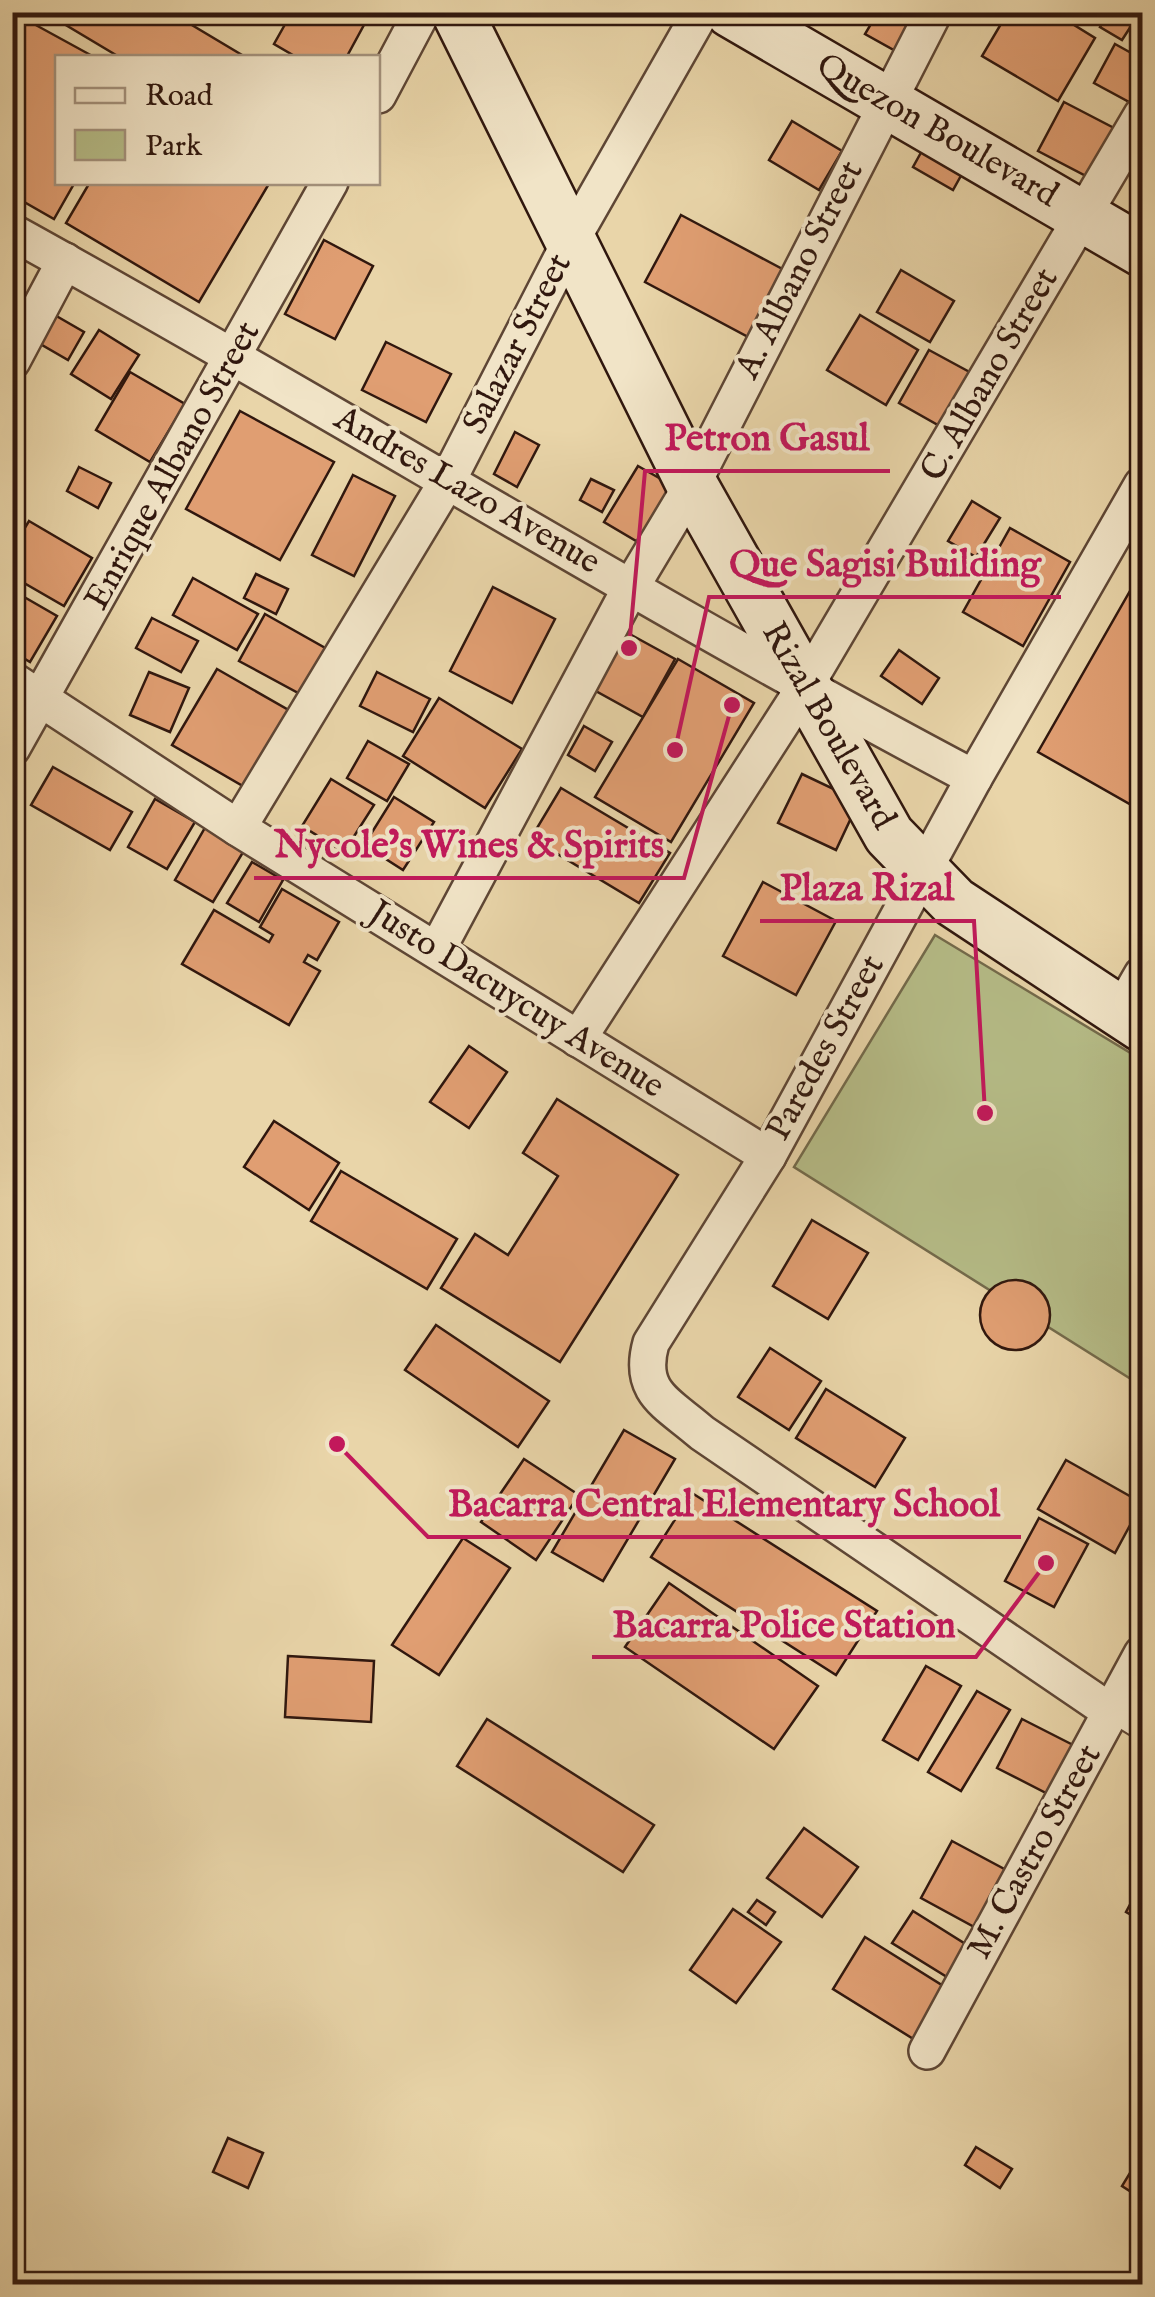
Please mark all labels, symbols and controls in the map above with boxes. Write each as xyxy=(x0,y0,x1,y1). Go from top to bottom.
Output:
street label: Quezon Boulevard xyxy=(808,44,1066,219)
legend xyxy=(55,55,380,185)
text: Road xyxy=(145,78,214,116)
text: Park xyxy=(145,128,203,166)
street label: A. Albano Street xyxy=(725,153,874,387)
street label: Salazar Street xyxy=(453,246,583,442)
street label: C. Albano Street xyxy=(911,260,1069,490)
street label: Enrique Albano Street xyxy=(75,314,271,618)
street label: Andres Lazo Avenue xyxy=(325,396,608,585)
callout: Petron Gasul xyxy=(645,403,890,471)
text: Petron Gasul xyxy=(665,416,870,464)
callout: Que Sagisi Building xyxy=(709,529,1061,597)
text: Que Sagisi Building xyxy=(729,542,1042,590)
street label: Rizal Boulevard xyxy=(751,614,906,838)
callout: Nycole’s Wines & Spirits xyxy=(254,810,684,878)
text: Nycole’s Wines & Spirits xyxy=(273,823,664,871)
callout: Plaza Rizal xyxy=(760,853,974,921)
text: Plaza Rizal xyxy=(780,866,955,914)
street label: Justo Dacuycuy Avenue xyxy=(356,889,672,1109)
street label: Paredes Street xyxy=(756,947,896,1149)
callout: Bacarra Central Elementary School xyxy=(428,1469,1021,1537)
text: Bacarra Central Elementary School xyxy=(448,1482,1001,1530)
callout: Bacarra Police Station xyxy=(592,1589,976,1657)
text: Bacarra Police Station xyxy=(612,1603,956,1651)
street label: M. Castro Street xyxy=(957,1737,1113,1967)

